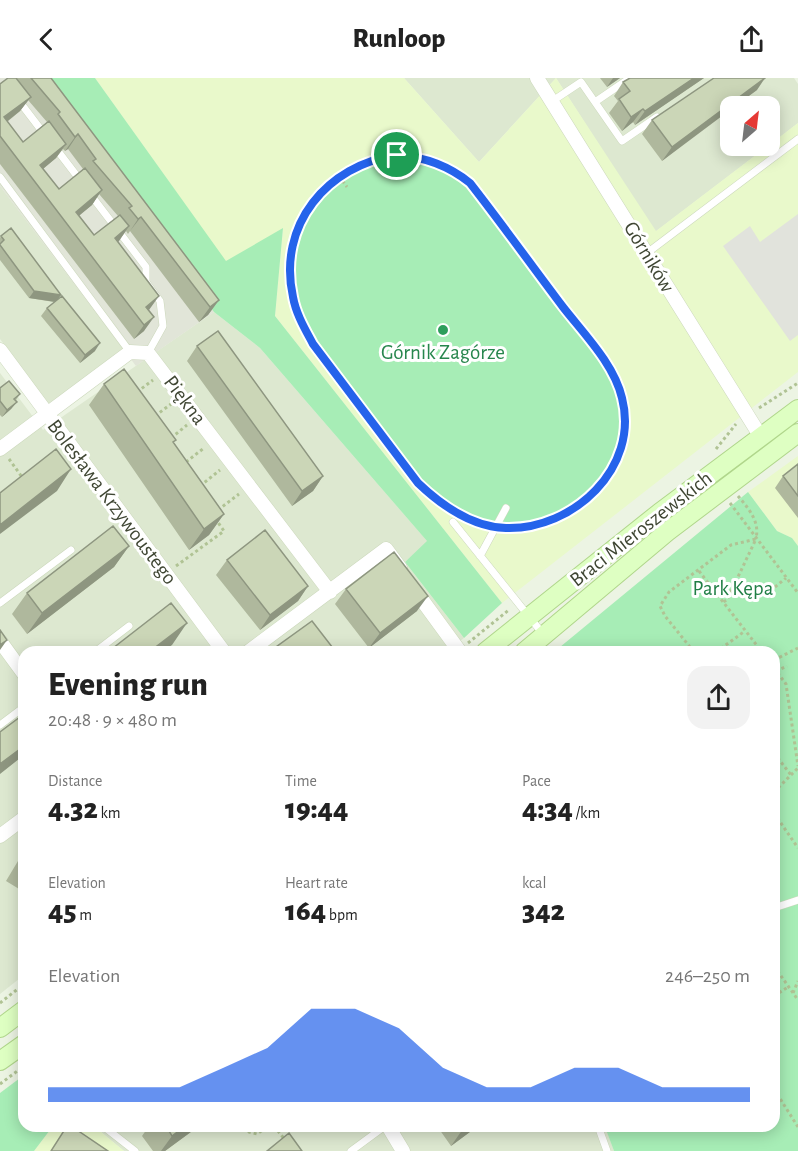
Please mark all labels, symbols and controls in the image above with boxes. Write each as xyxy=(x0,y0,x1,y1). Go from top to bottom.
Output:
icon: back xyxy=(30,23,63,56)
icon: share xyxy=(735,23,768,56)
text: Runloop xyxy=(353,25,445,52)
north arrow xyxy=(720,96,780,156)
map controls xyxy=(720,96,780,156)
pin xyxy=(371,129,422,180)
icon: arrive xyxy=(380,138,413,171)
street label: Górników xyxy=(620,218,678,296)
marker: Górnik Zagórze xyxy=(436,323,450,337)
place label: Górnik Zagórze xyxy=(381,342,505,363)
street label: Piękna xyxy=(160,371,210,429)
street label: Bolesława Krzywoustego xyxy=(43,416,181,588)
street label: Braci Mieroszewskich xyxy=(566,467,716,591)
park label: Park Kępa xyxy=(693,578,774,599)
button: share xyxy=(687,666,750,729)
text: Evening run xyxy=(48,669,208,702)
text: 20:48 · 9 × 480 m xyxy=(48,710,177,730)
text: Distance xyxy=(48,773,102,789)
text: Time xyxy=(285,773,317,789)
text: Pace xyxy=(522,773,551,789)
text: 4.32 xyxy=(48,794,98,824)
text: 19:44 xyxy=(285,794,348,824)
text: 4:34 xyxy=(522,794,573,824)
text: km xyxy=(98,805,121,821)
text: /km xyxy=(573,805,600,821)
text: Elevation xyxy=(48,875,106,891)
text: Heart rate xyxy=(285,875,348,891)
text: kcal xyxy=(522,875,546,891)
text: 45 xyxy=(48,896,77,926)
text: 164 xyxy=(285,896,326,926)
text: 342 xyxy=(522,896,565,926)
text: m xyxy=(77,907,92,923)
text: bpm xyxy=(326,907,358,923)
text: Elevation xyxy=(48,966,120,986)
text: 246–250 m xyxy=(665,966,750,986)

